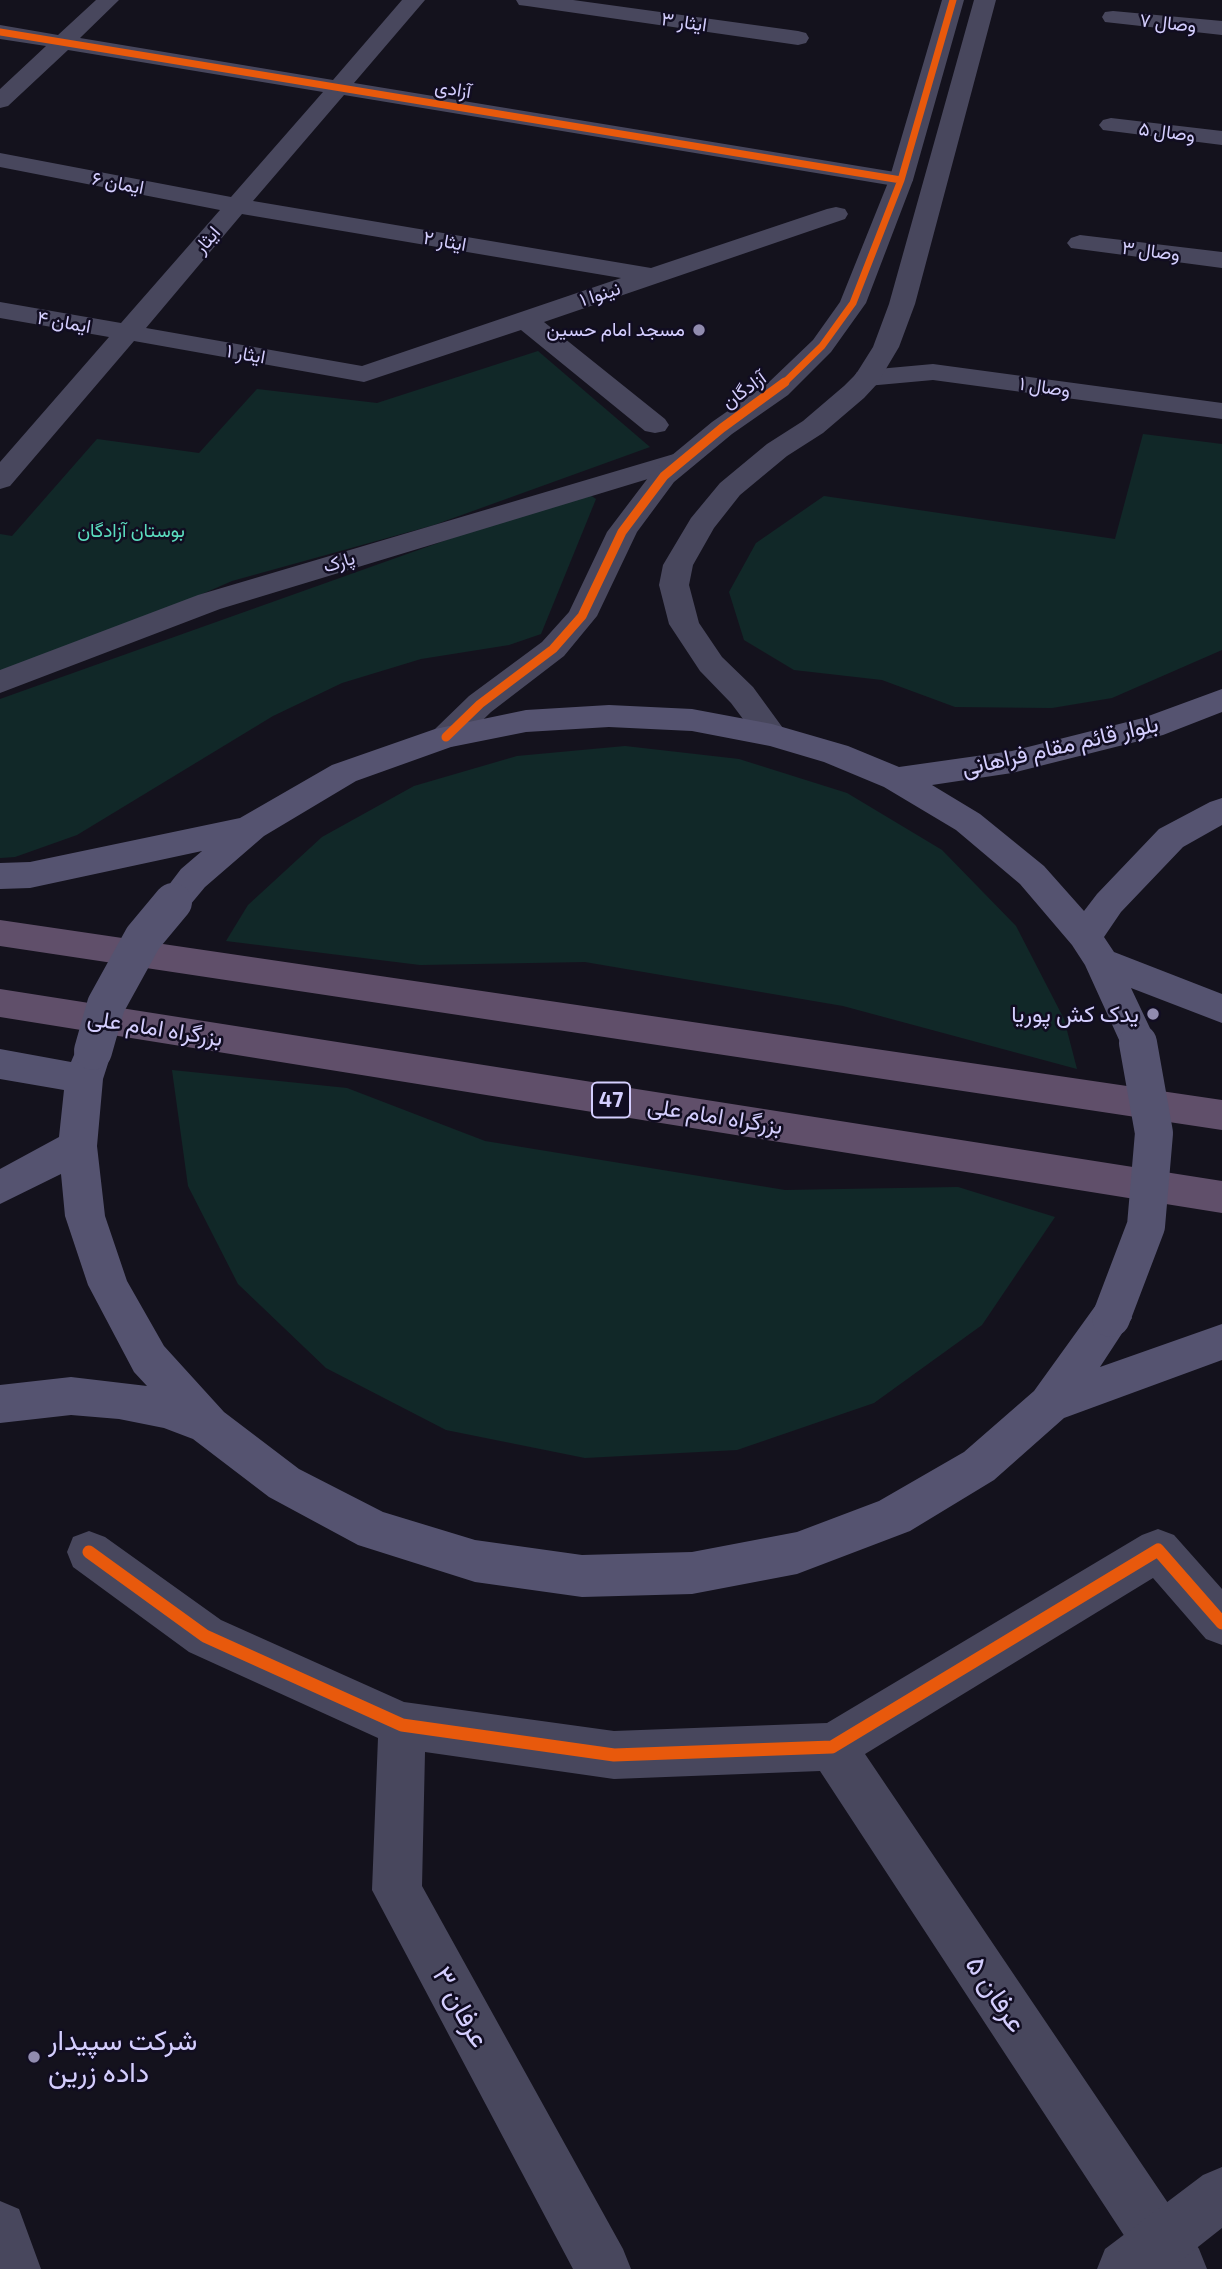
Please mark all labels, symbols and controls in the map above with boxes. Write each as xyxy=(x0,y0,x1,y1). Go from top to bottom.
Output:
street label: ایثار ۳ xyxy=(660,8,708,36)
street label: وصال ۷ xyxy=(1139,9,1197,37)
street label: آزادی xyxy=(433,75,473,103)
street label: وصال ۵ xyxy=(1137,117,1197,147)
street label: ایمان ۶ xyxy=(90,167,146,199)
street label: ایثار xyxy=(189,222,225,258)
street label: ایثار ۲ xyxy=(422,226,468,256)
street label: وصال ۳ xyxy=(1121,236,1181,266)
street label: نینوا ۱ xyxy=(577,277,623,311)
street label: ایمان ۴ xyxy=(35,306,93,338)
place label: مسجد امام حسین xyxy=(546,319,685,341)
marker: مسجد امام حسین xyxy=(691,322,707,338)
street label: ایثار ۱ xyxy=(225,339,267,369)
street label: آزادگان xyxy=(717,366,771,414)
street label: وصال ۱ xyxy=(1018,372,1072,402)
park label: بوستان آزادگان xyxy=(77,520,185,542)
street label: پارک xyxy=(320,546,358,578)
street label: بلوار قائم مقام فراهانی xyxy=(959,710,1161,782)
place label: یدک کش پوریا xyxy=(1011,1000,1139,1028)
street label: بزرگراه امام علی xyxy=(85,1004,225,1052)
marker: یدک کش پوریا xyxy=(1145,1006,1161,1022)
road number: 47 xyxy=(592,1082,630,1118)
street label: بزرگراه امام علی xyxy=(645,1092,785,1140)
street label: عرفان ۵ xyxy=(958,1949,1034,2039)
street label: عرفان ۳ xyxy=(425,1961,497,2053)
place label: شرکت سپیدار داده زرین xyxy=(48,2024,197,2090)
marker: شرکت سپیدار داده زرین xyxy=(26,2049,42,2065)

